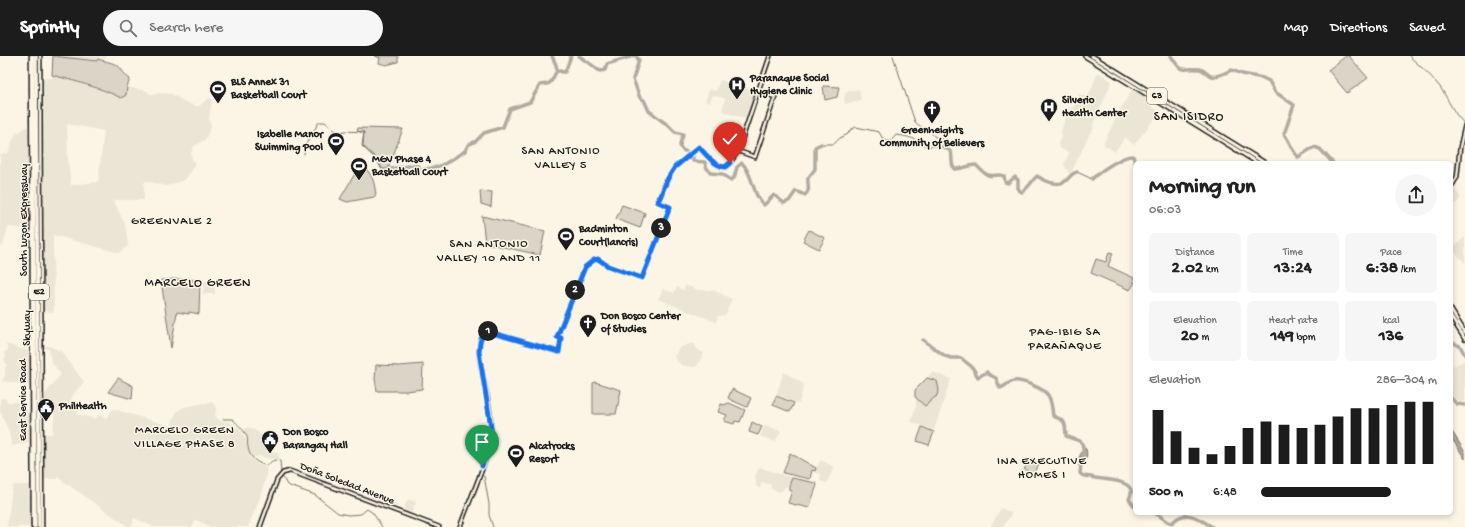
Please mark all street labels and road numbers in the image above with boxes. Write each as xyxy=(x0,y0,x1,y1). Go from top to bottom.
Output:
road number: 63 xyxy=(1147,88,1167,104)
street label: South Luzon Expressway xyxy=(19,163,31,276)
road number: E2 xyxy=(29,284,49,300)
street label: Skyway xyxy=(22,310,34,346)
street label: East Service Road xyxy=(18,357,30,441)
street label: Doña Soledad Avenue xyxy=(297,460,396,508)

